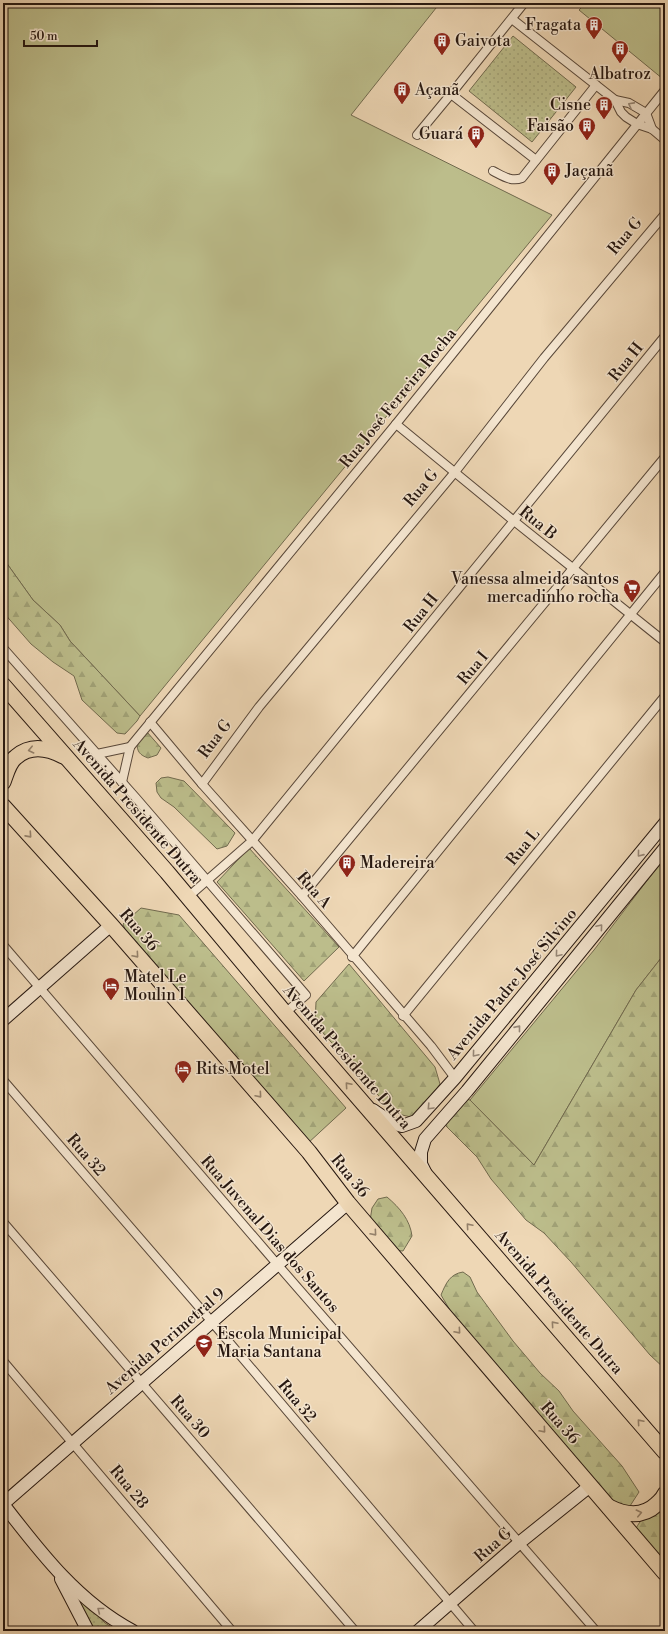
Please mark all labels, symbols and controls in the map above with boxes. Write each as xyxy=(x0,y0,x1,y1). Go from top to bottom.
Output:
place label: Fragata xyxy=(525,15,582,35)
building icon: Fragata xyxy=(584,15,604,40)
scale bar xyxy=(24,22,97,48)
text: 50 m xyxy=(30,29,58,44)
building icon: Gaivota xyxy=(432,31,452,56)
place label: Gaivota xyxy=(455,31,512,51)
building icon: Albatroz xyxy=(610,39,630,64)
place label: Albatroz xyxy=(588,64,651,84)
building icon: Açanã xyxy=(392,80,412,105)
place label: Açanã xyxy=(414,80,460,100)
place label: Cisne xyxy=(550,95,591,115)
building icon: Cisne xyxy=(594,95,614,120)
one-way arrow xyxy=(628,102,636,109)
place label: Faisão xyxy=(527,116,574,136)
building icon: Faisão xyxy=(577,116,597,141)
place label: Guará xyxy=(419,124,464,144)
building icon: Guará xyxy=(466,124,486,149)
building icon: Jaçanã xyxy=(542,161,562,186)
place label: Jaçanã xyxy=(564,161,615,181)
street label: Rua G xyxy=(603,213,647,259)
street label: Rua José Ferreira Rocha xyxy=(335,323,461,472)
street label: Rua H xyxy=(604,338,648,386)
street label: Rua G xyxy=(399,465,443,511)
street label: Rua B xyxy=(515,502,561,544)
place label: Vanessa almeida santos mercadinho rocha xyxy=(450,569,620,607)
supermarket icon: Vanessa almeida santos mercadinho rocha xyxy=(622,578,642,603)
street label: Rua H xyxy=(399,589,443,637)
street label: Rua I xyxy=(453,647,493,689)
street label: Rua G xyxy=(194,716,236,762)
street label: Avenida Presidente Dutra xyxy=(68,734,206,888)
one-way arrow xyxy=(28,746,35,754)
street label: Rua L xyxy=(502,824,544,870)
one-way arrow xyxy=(24,831,31,838)
one-way arrow xyxy=(638,849,645,856)
building icon: Madereira xyxy=(337,853,357,878)
place label: Madereira xyxy=(360,853,435,873)
street label: Rua A xyxy=(292,867,336,913)
street label: Avenida Padre José Silvino xyxy=(442,904,581,1065)
street label: Rua 36 xyxy=(115,905,163,956)
one-way arrow xyxy=(596,925,603,932)
one-way arrow xyxy=(555,949,562,957)
one-way arrow xyxy=(132,950,139,958)
place label: Matel Le Moulin I xyxy=(124,967,187,1005)
hotel icon: Matel Le Moulin I xyxy=(101,976,121,1001)
street label: Avenida Presidente Dutra xyxy=(278,980,416,1134)
one-way arrow xyxy=(513,1025,520,1032)
one-way arrow xyxy=(472,1050,479,1057)
hotel icon: Rits Motel xyxy=(173,1059,193,1084)
place label: Rits Motel xyxy=(196,1059,270,1079)
one-way arrow xyxy=(345,1082,353,1090)
one-way arrow xyxy=(254,1090,261,1098)
one-way arrow xyxy=(427,1102,435,1110)
street label: Rua 32 xyxy=(62,1130,110,1180)
street label: Rua 36 xyxy=(326,1150,374,1202)
street label: Rua Juvenal Dias dos Santos xyxy=(196,1151,344,1317)
one-way arrow xyxy=(467,1223,474,1230)
street label: Avenida Presidente Dutra xyxy=(490,1225,628,1379)
one-way arrow xyxy=(369,1228,376,1235)
street label: Avenida Perimetral 9 xyxy=(100,1283,229,1399)
one-way arrow xyxy=(552,1321,559,1329)
place label: Escola Municipal Maria Santana xyxy=(217,1324,342,1362)
one-way arrow xyxy=(454,1327,461,1334)
school or university icon: Escola Municipal Maria Santana xyxy=(194,1333,214,1358)
street label: Rua 32 xyxy=(273,1376,321,1426)
street label: Rua 30 xyxy=(166,1391,214,1443)
street label: Rua 36 xyxy=(536,1398,584,1449)
one-way arrow xyxy=(637,1420,644,1427)
one-way arrow xyxy=(538,1426,545,1433)
street label: Rua 28 xyxy=(105,1461,153,1513)
one-way arrow xyxy=(636,1509,642,1517)
street label: Rua G xyxy=(470,1523,516,1567)
one-way arrow xyxy=(98,1607,105,1614)

